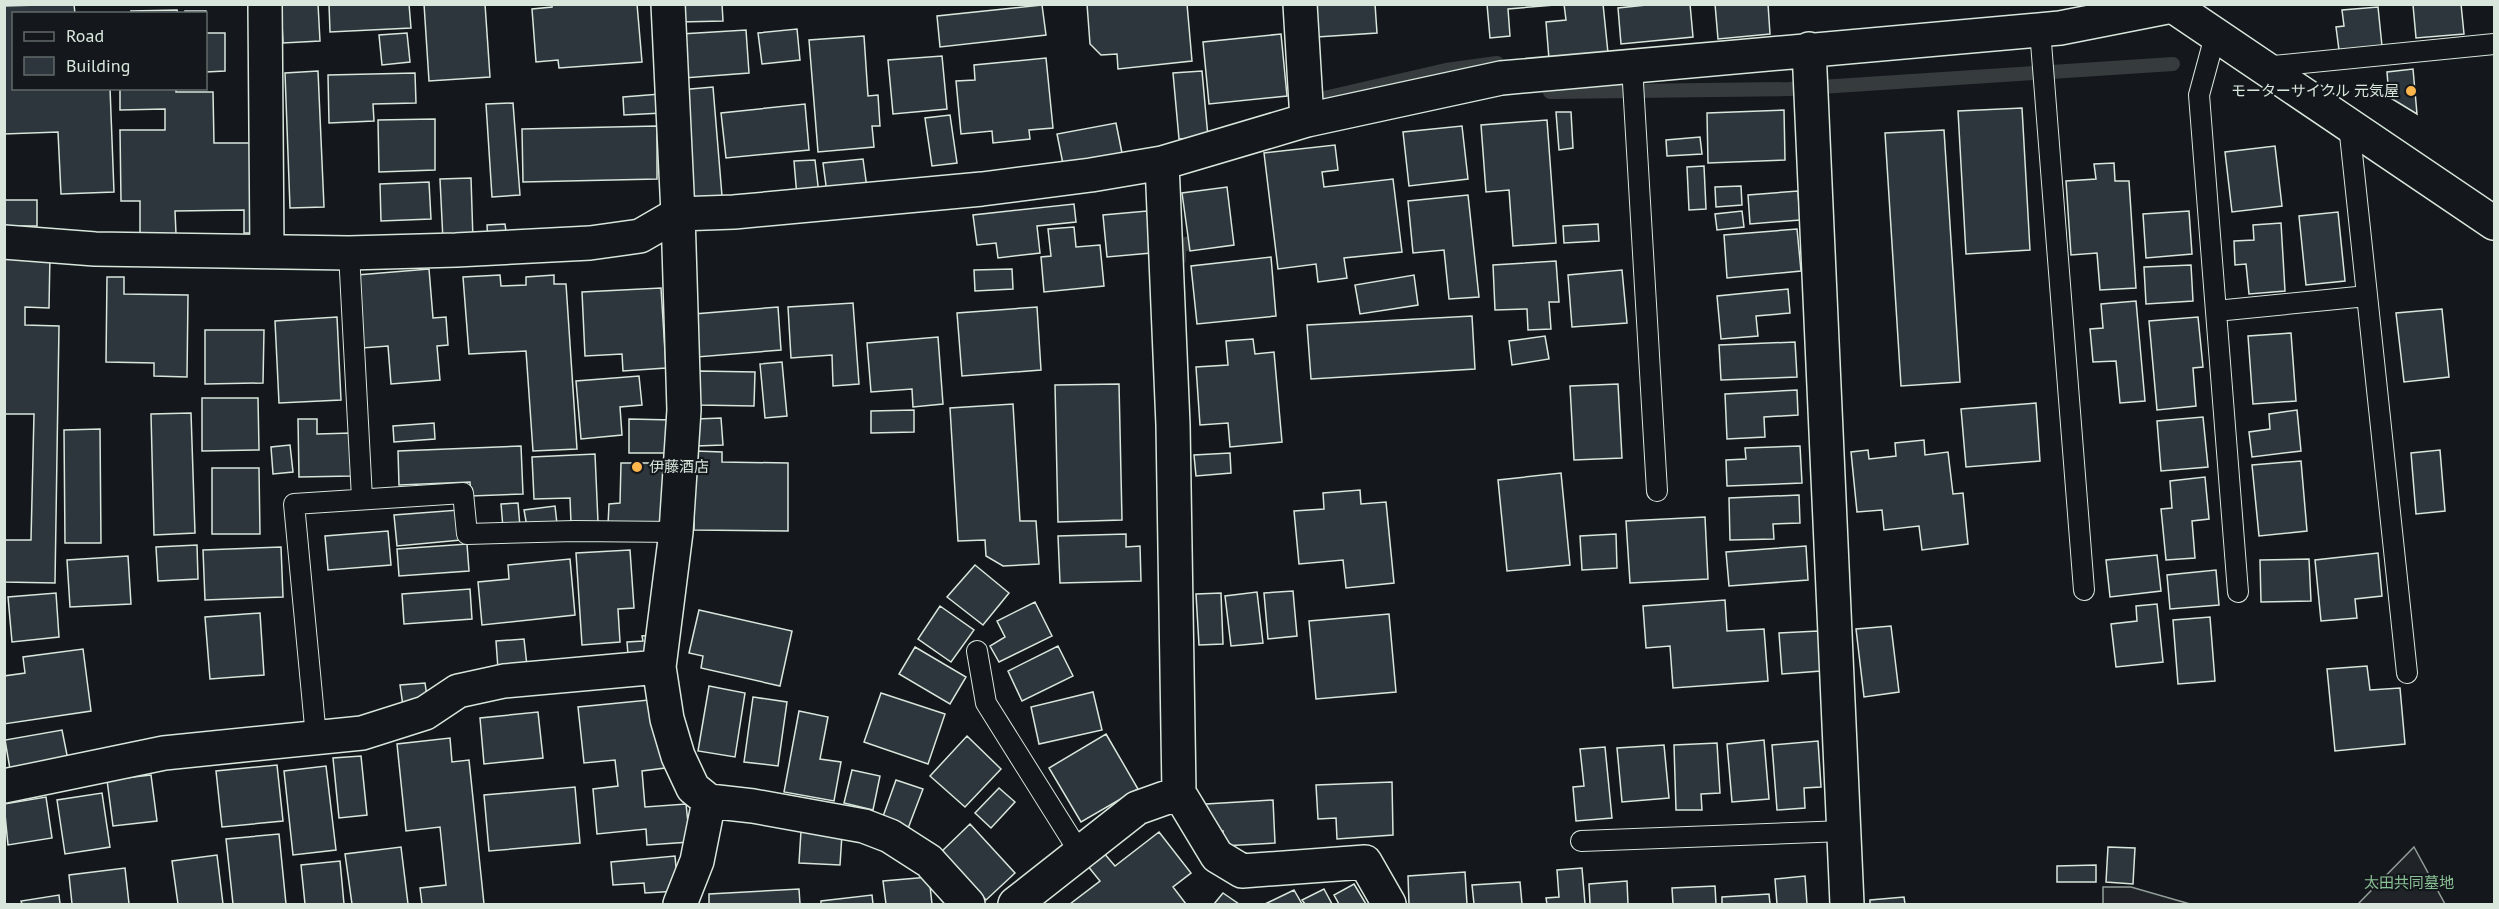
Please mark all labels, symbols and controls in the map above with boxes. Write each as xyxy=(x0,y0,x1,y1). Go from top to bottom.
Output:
legend xyxy=(12,12,207,90)
text: Road xyxy=(66,24,104,47)
text: Building xyxy=(66,54,130,77)
place label: モーターサイクル 元気屋 xyxy=(2231,81,2399,100)
marker: モーターサイクル 元気屋 xyxy=(2404,84,2418,98)
place label: 伊藤酒店 xyxy=(649,457,709,476)
marker: 伊藤酒店 xyxy=(630,460,644,474)
park label: 太田共同墓地 xyxy=(2364,873,2454,892)

